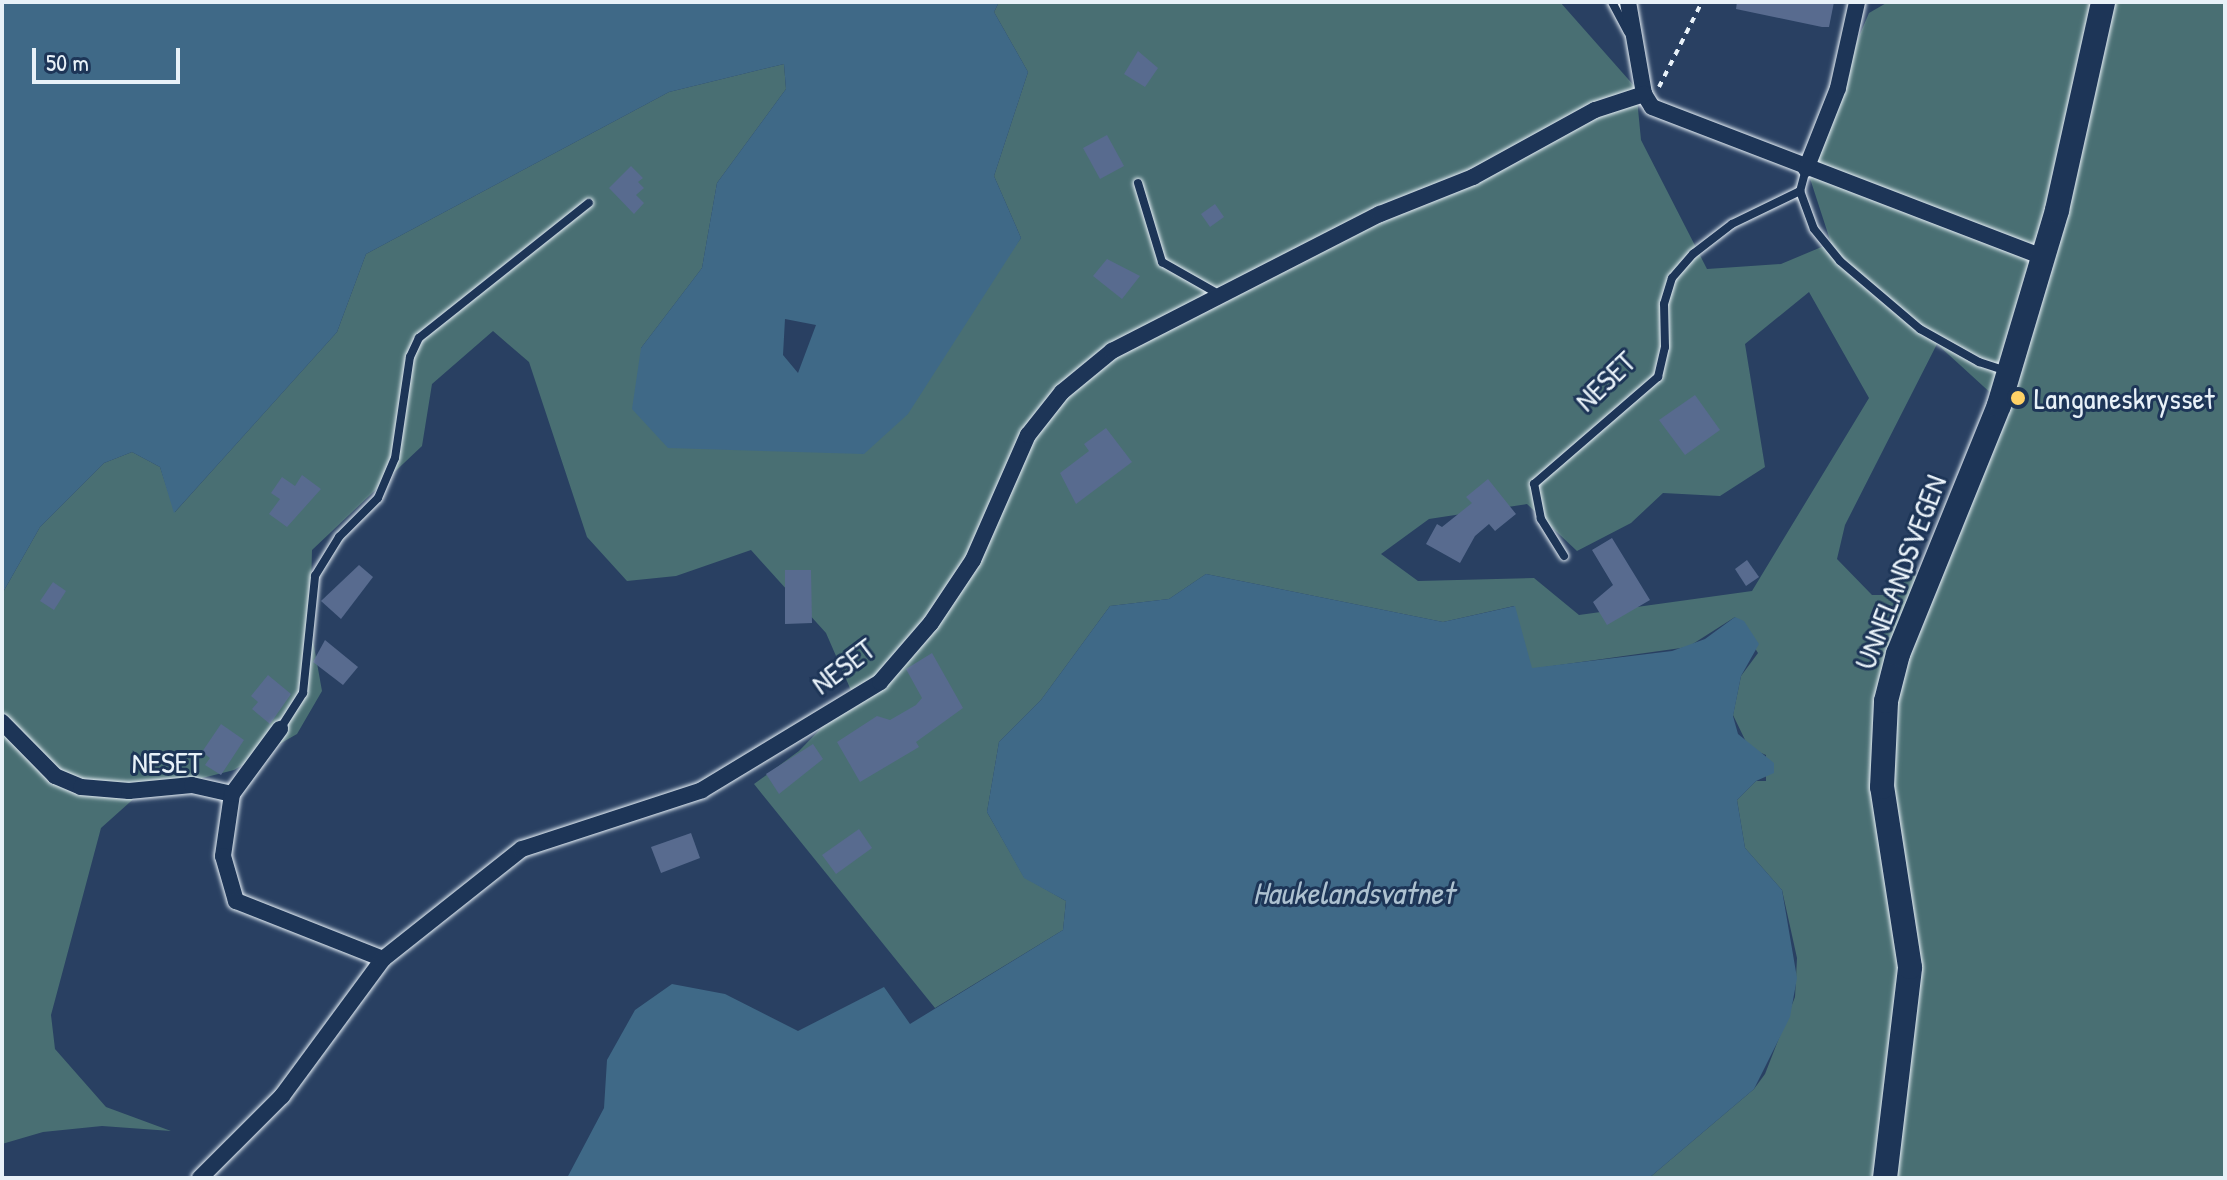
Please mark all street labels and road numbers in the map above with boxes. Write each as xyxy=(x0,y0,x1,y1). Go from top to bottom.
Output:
street label: NESET xyxy=(1567,344,1643,418)
street label: UNNELANDSVEGEN xyxy=(1846,470,1954,674)
street label: NESET xyxy=(804,630,882,702)
street label: NESET xyxy=(132,744,202,780)

